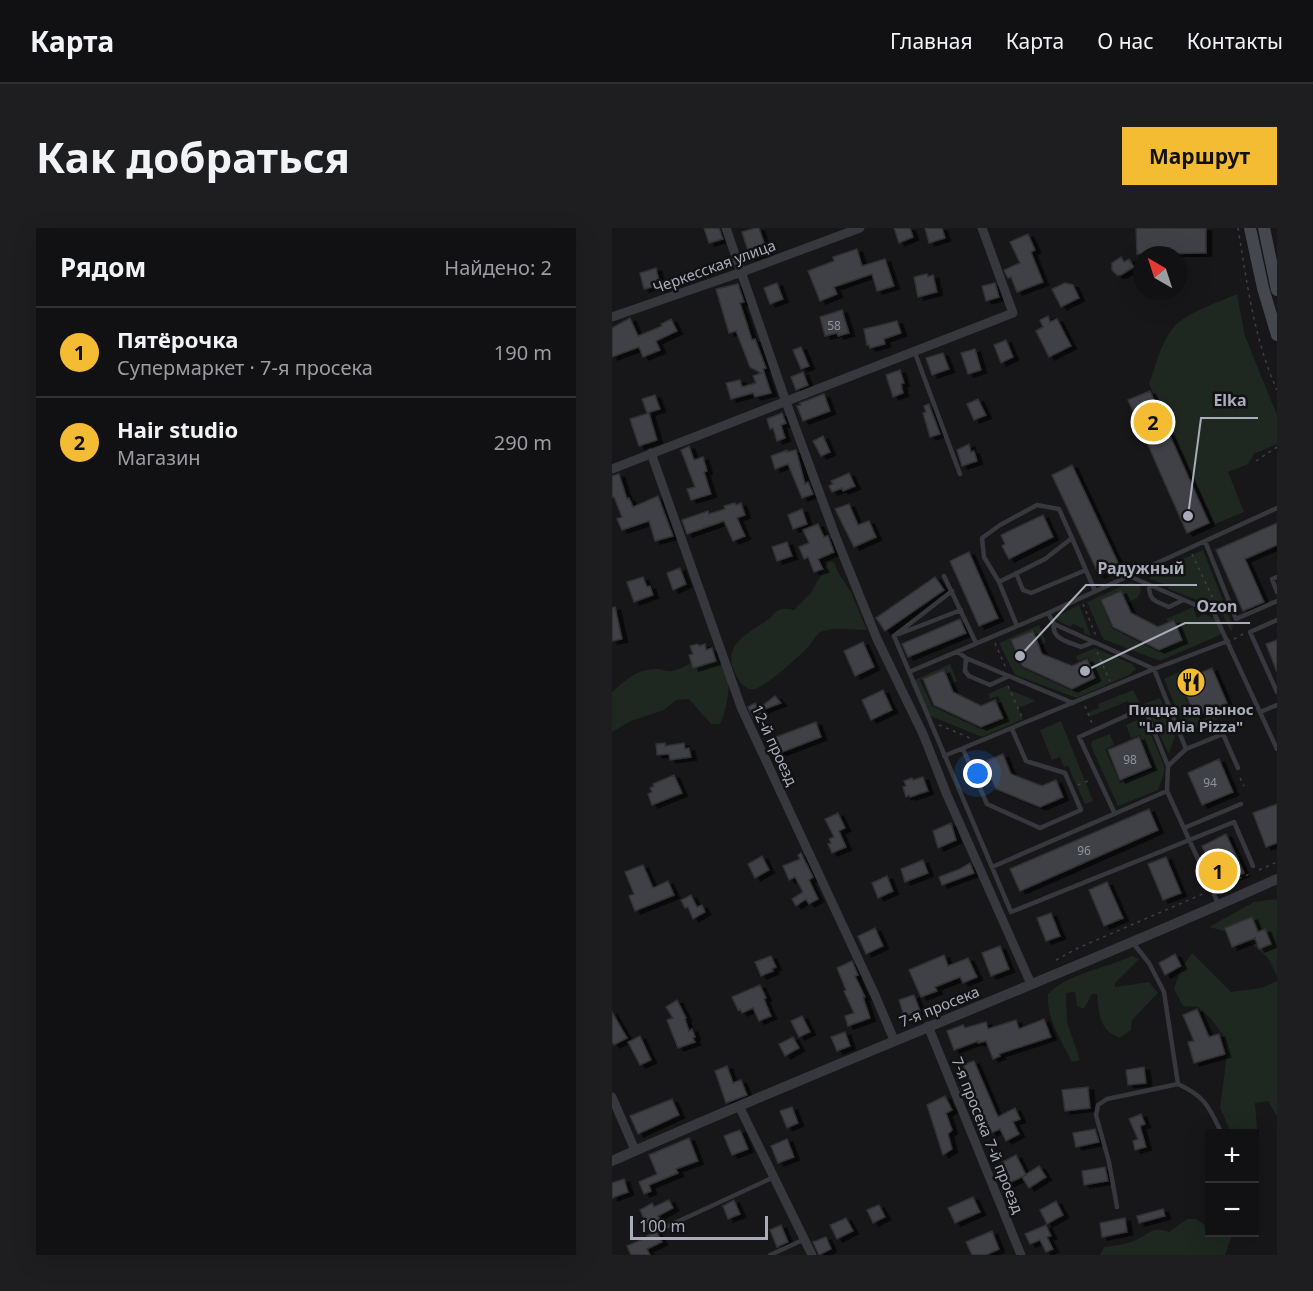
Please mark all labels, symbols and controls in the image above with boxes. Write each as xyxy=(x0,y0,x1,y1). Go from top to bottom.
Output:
text: Карта xyxy=(30,22,114,60)
text: Главная xyxy=(890,27,973,55)
text: Карта xyxy=(1006,27,1064,55)
text: О нас xyxy=(1097,27,1154,55)
text: Контакты xyxy=(1187,27,1283,55)
button: Маршрут xyxy=(1122,127,1277,185)
text: Как добраться xyxy=(36,128,350,185)
street label: Черкесская улица xyxy=(650,235,778,297)
north arrow xyxy=(1133,246,1187,300)
text: Рядом xyxy=(60,249,146,285)
text: Найдено: 2 xyxy=(444,254,552,281)
house number: 58 xyxy=(827,317,841,334)
text: Пятёрочка xyxy=(117,324,238,354)
text: 1 xyxy=(74,339,85,366)
text: 190 m xyxy=(494,339,552,366)
text: Супермаркет · 7-я просека xyxy=(117,354,373,381)
callout: Elka xyxy=(1201,384,1258,418)
text: Elka xyxy=(1213,389,1247,411)
pin: 2 xyxy=(1134,400,1172,444)
text: Hair studio xyxy=(117,414,238,444)
text: 2 xyxy=(74,429,85,456)
text: 290 m xyxy=(494,429,552,456)
text: Магазин xyxy=(117,444,201,471)
callout: Радужный xyxy=(1086,551,1197,585)
text: Радужный xyxy=(1097,557,1185,579)
callout: Ozon xyxy=(1185,589,1250,623)
text: Ozon xyxy=(1197,595,1237,617)
restaurant icon: Пицца на вынос "La Mia Pizza" xyxy=(1175,666,1207,698)
place label: Пицца на вынос "La Mia Pizza" xyxy=(1128,699,1254,736)
street label: 12-й проезд xyxy=(748,701,802,789)
house number: 98 xyxy=(1123,751,1137,768)
your location xyxy=(963,759,992,788)
house number: 94 xyxy=(1203,774,1217,791)
house number: 96 xyxy=(1077,842,1091,859)
pin: 1 xyxy=(1198,848,1238,894)
street label: 7-я просека xyxy=(896,981,982,1031)
street label: 7-я просека 7-й проезд xyxy=(947,1054,1029,1216)
map controls xyxy=(1205,1129,1259,1237)
button: + xyxy=(1205,1129,1259,1183)
button: − xyxy=(1205,1183,1259,1237)
scale bar xyxy=(630,1213,768,1240)
text: 100 m xyxy=(639,1215,686,1237)

